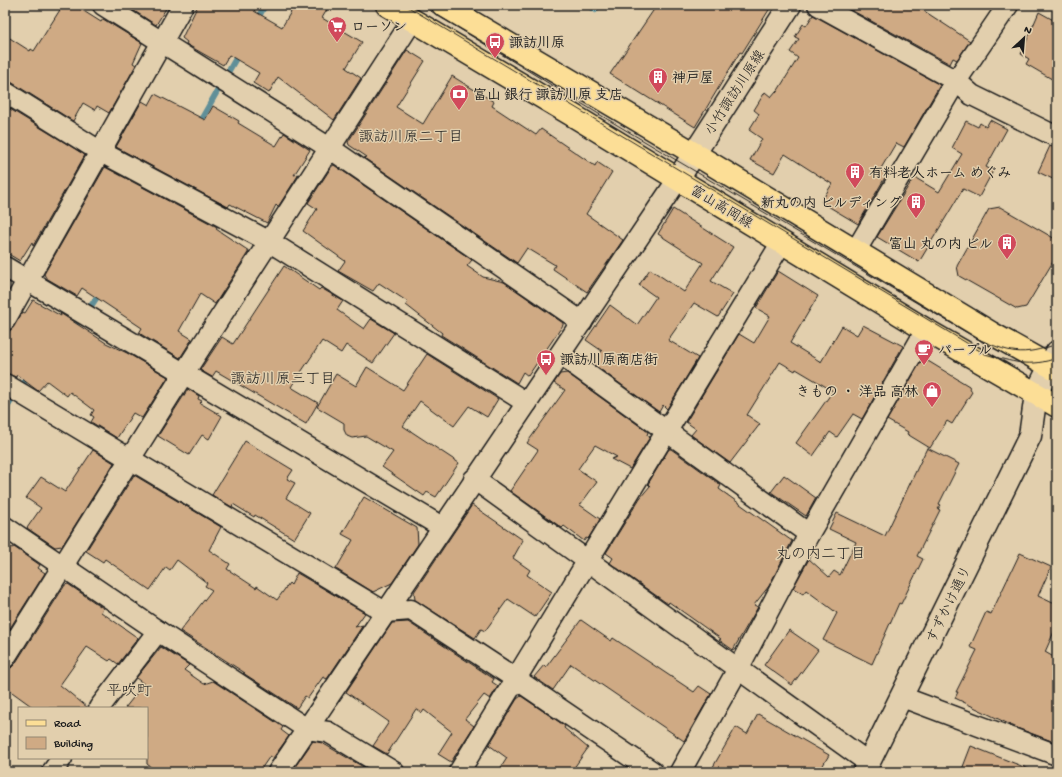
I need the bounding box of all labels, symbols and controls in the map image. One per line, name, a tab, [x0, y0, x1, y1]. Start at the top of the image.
supermarket icon: ローソン	[326, 15, 348, 43]
north arrow	[1004, 18, 1044, 58]
place label: ローソン	[351, 20, 407, 37]
text: N	[1022, 24, 1033, 38]
bus stop icon: 諏訪川原	[484, 31, 506, 59]
place label: 諏訪川原	[509, 35, 565, 53]
street label: 小竹諏訪川原線	[702, 48, 770, 139]
building icon: 神戸屋	[647, 66, 669, 94]
place label: 神戸屋	[672, 70, 714, 88]
bank icon: 富山 銀行 諏訪川原 支店	[448, 83, 470, 111]
place label: 富山 銀行 諏訪川原 支店	[473, 87, 623, 105]
district label: 諏訪川原二丁目	[358, 129, 464, 147]
building icon: 有料老人ホーム めぐみ	[844, 161, 866, 189]
place label: 有料老人ホーム めぐみ	[869, 166, 1011, 183]
street label: 富山高岡線	[686, 183, 755, 233]
building icon: 新丸の内 ビルディング	[905, 191, 927, 219]
place label: 新丸の内 ビルディング	[761, 196, 902, 213]
building icon: 富山 丸の内 ビル	[996, 232, 1018, 260]
place label: 富山 丸の内 ビル	[889, 237, 993, 254]
cafe icon: パープル	[913, 338, 935, 366]
place label: パープル	[938, 343, 993, 360]
bus stop icon: 諏訪川原商店街	[535, 348, 557, 376]
place label: 諏訪川原商店街	[560, 352, 658, 370]
district label: 諏訪川原三丁目	[230, 371, 336, 389]
shop icon: きもの ・ 洋品 高林	[921, 380, 943, 408]
place label: きもの ・ 洋品 高林	[796, 385, 919, 402]
district label: 丸の内二丁目	[776, 545, 866, 564]
street label: すずかけ通り	[924, 564, 976, 647]
district label: 平吹町	[106, 682, 152, 701]
legend	[18, 707, 148, 759]
text: Road	[54, 718, 81, 732]
text: Building	[53, 738, 93, 752]

